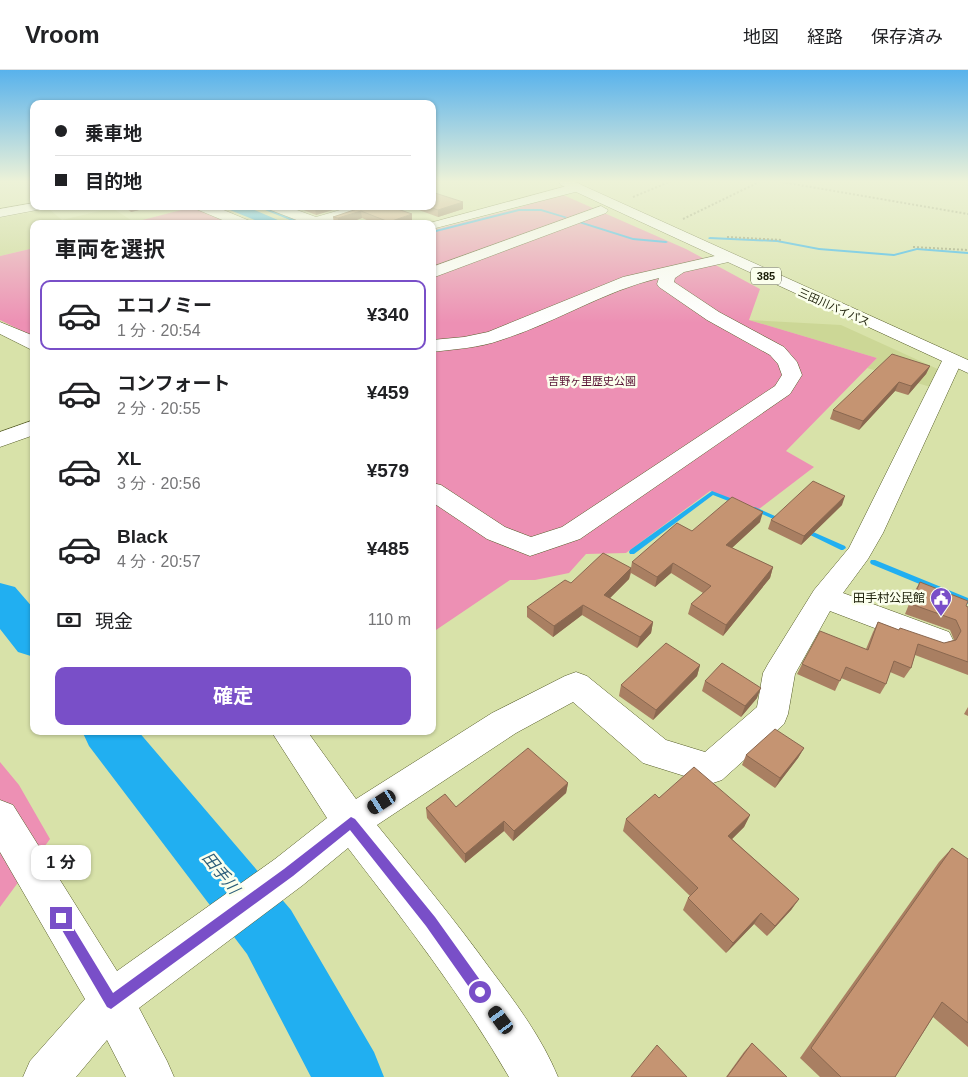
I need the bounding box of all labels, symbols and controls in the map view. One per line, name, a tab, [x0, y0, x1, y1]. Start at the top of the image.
text: Vroom	[25, 21, 100, 48]
text: 地図	[743, 27, 779, 47]
text: 経路	[807, 27, 843, 47]
text: 保存済み	[871, 27, 943, 47]
text: 乗車地	[85, 123, 142, 144]
text: 目的地	[85, 171, 142, 192]
text: 車両を選択	[55, 237, 165, 262]
road number: 385	[751, 268, 781, 285]
street label: 三田川バイパス	[796, 286, 872, 328]
icon: car	[57, 293, 102, 338]
text: エコノミー	[117, 295, 212, 316]
text: ¥340	[367, 304, 409, 325]
text: 1 分 · 20:54	[117, 322, 201, 339]
icon: car	[57, 371, 102, 416]
text: コンフォート	[117, 373, 230, 394]
park label: 吉野ヶ里歴史公園	[548, 375, 636, 387]
text: ¥459	[367, 382, 409, 403]
text: 2 分 · 20:55	[117, 400, 201, 417]
text: XL	[117, 448, 141, 469]
icon: car	[57, 449, 102, 494]
text: ¥579	[367, 460, 409, 481]
text: 3 分 · 20:56	[117, 475, 201, 492]
text: Black	[117, 526, 168, 547]
icon: car	[57, 527, 102, 572]
text: ¥485	[367, 538, 409, 559]
text: 4 分 · 20:57	[117, 553, 201, 570]
public building icon: 田手村公民館	[929, 586, 953, 617]
place label: 田手村公民館	[853, 591, 925, 605]
icon: cash	[55, 606, 83, 634]
text: 現金	[95, 611, 133, 632]
text: 110 m	[368, 611, 411, 628]
button: 確定	[55, 667, 411, 725]
car	[365, 788, 398, 816]
callout: 1 分	[31, 846, 91, 880]
water label: 田手川	[199, 849, 244, 899]
text: 1 分	[46, 854, 76, 871]
route end	[50, 907, 72, 929]
route start	[469, 981, 491, 1003]
car	[486, 1003, 515, 1037]

